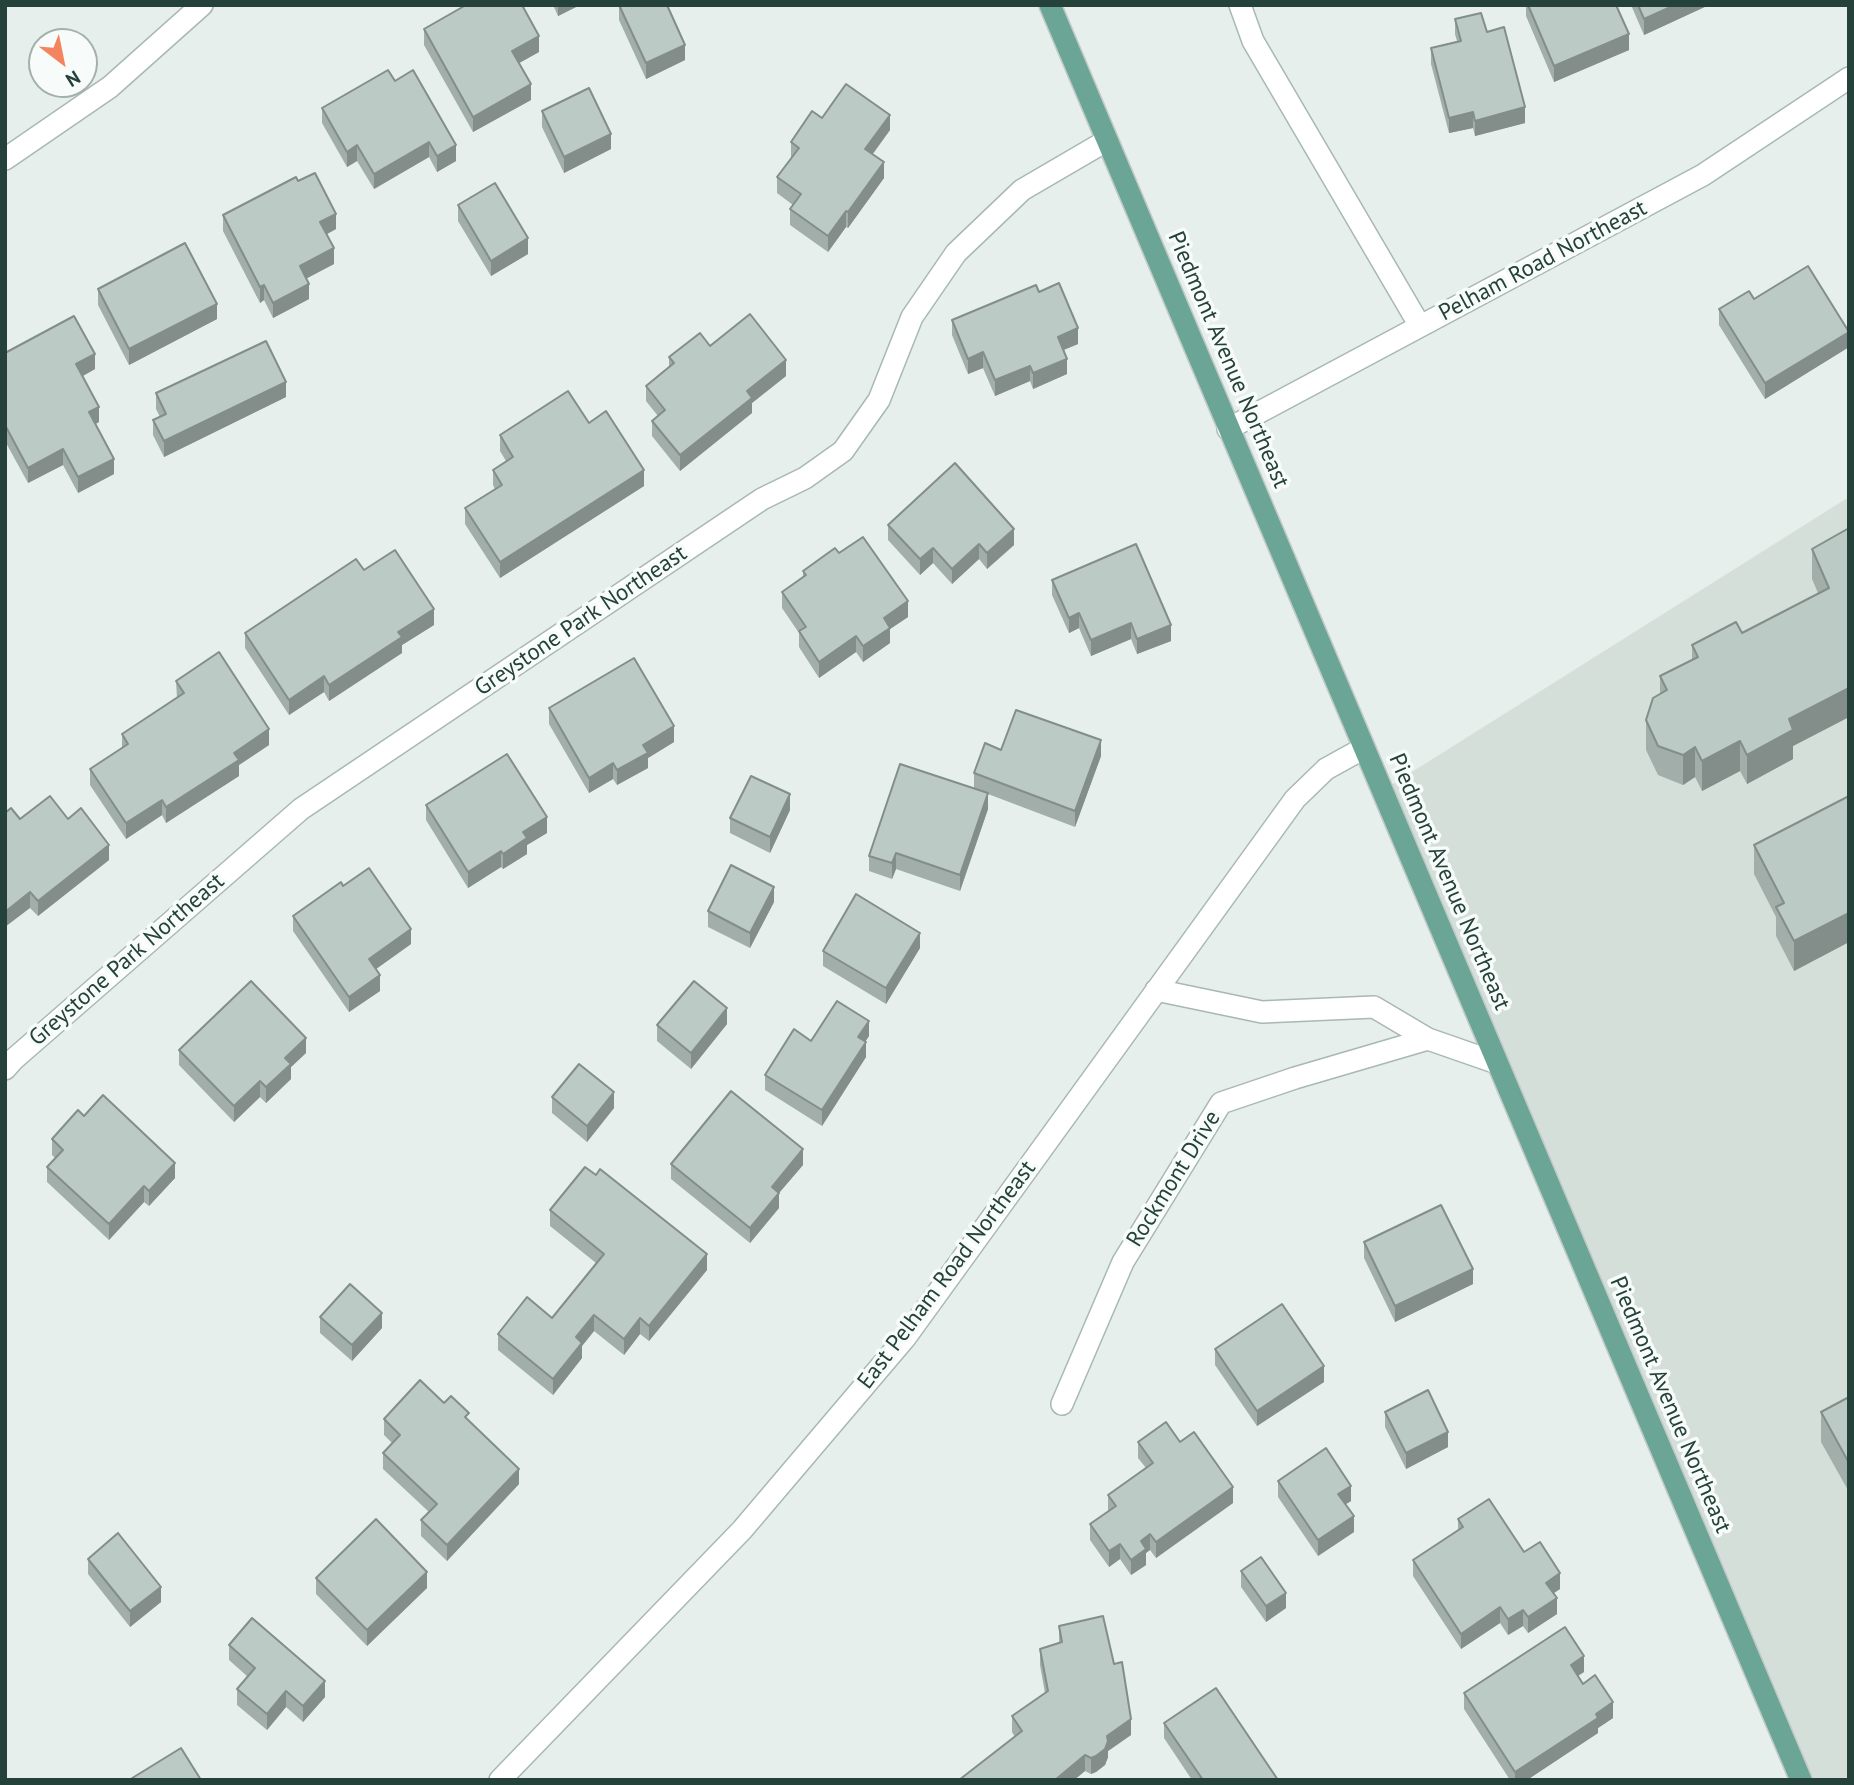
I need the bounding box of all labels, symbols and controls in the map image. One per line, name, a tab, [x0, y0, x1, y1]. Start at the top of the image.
north arrow	[28, 28, 98, 98]
text: N	[61, 66, 85, 93]
street label: Pelham Road Northeast	[1434, 195, 1652, 327]
street label: Piedmont Avenue Northeast	[1161, 228, 1295, 492]
street label: Greystone Park Northeast	[470, 540, 692, 702]
street label: Piedmont Avenue Northeast	[1382, 750, 1516, 1014]
street label: Greystone Park Northeast	[24, 868, 230, 1052]
street label: Rockmont Drive	[1121, 1106, 1227, 1252]
street label: East Pelham Road Northeast	[852, 1155, 1042, 1395]
street label: Piedmont Avenue Northeast	[1603, 1273, 1737, 1537]

